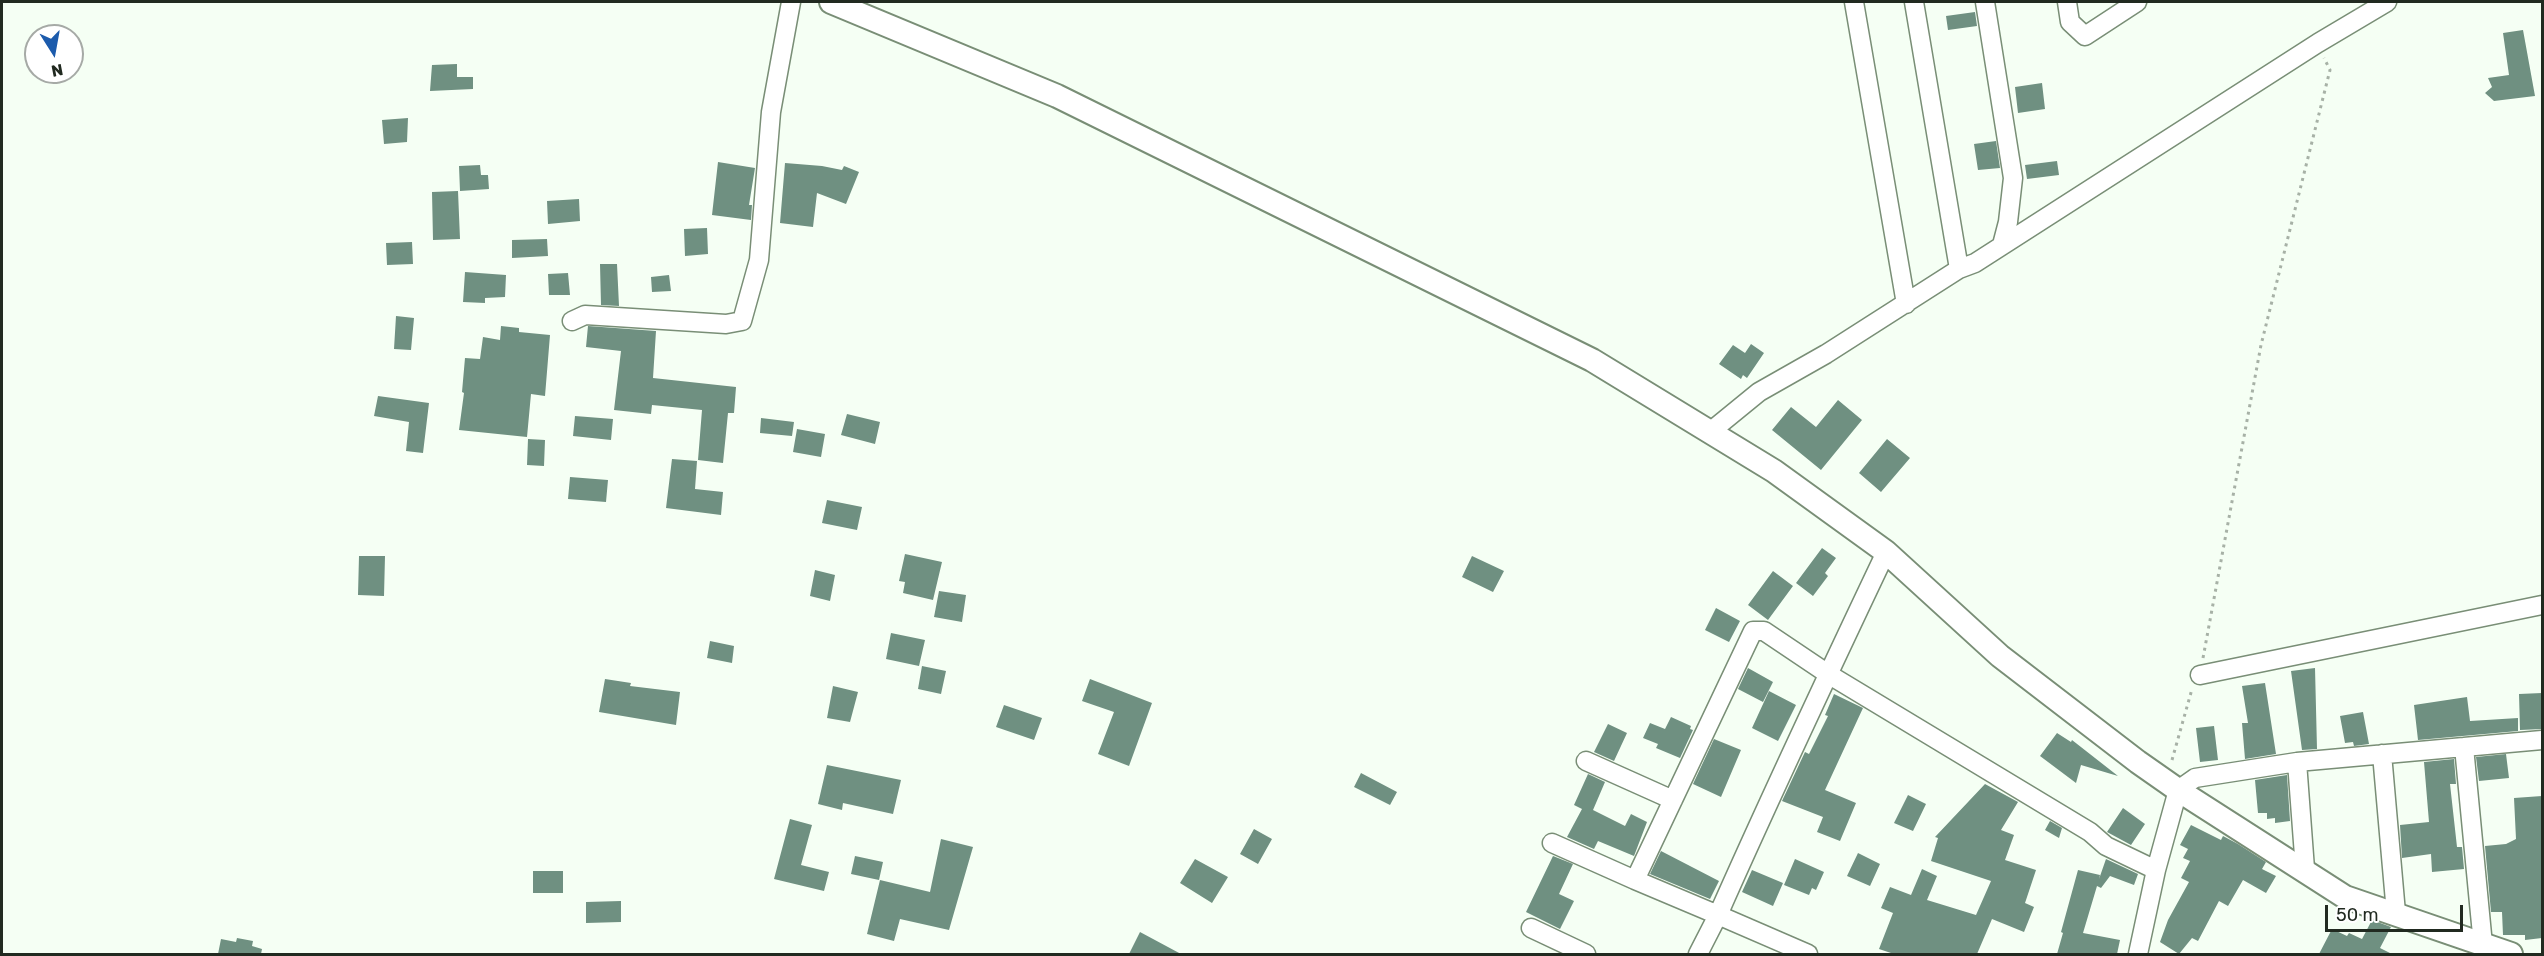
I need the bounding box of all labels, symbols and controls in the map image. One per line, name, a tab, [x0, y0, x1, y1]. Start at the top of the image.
north arrow	[24, 24, 84, 84]
text: N	[50, 60, 65, 81]
scale bar	[2328, 893, 2466, 931]
text: 50 m	[2336, 904, 2379, 926]

